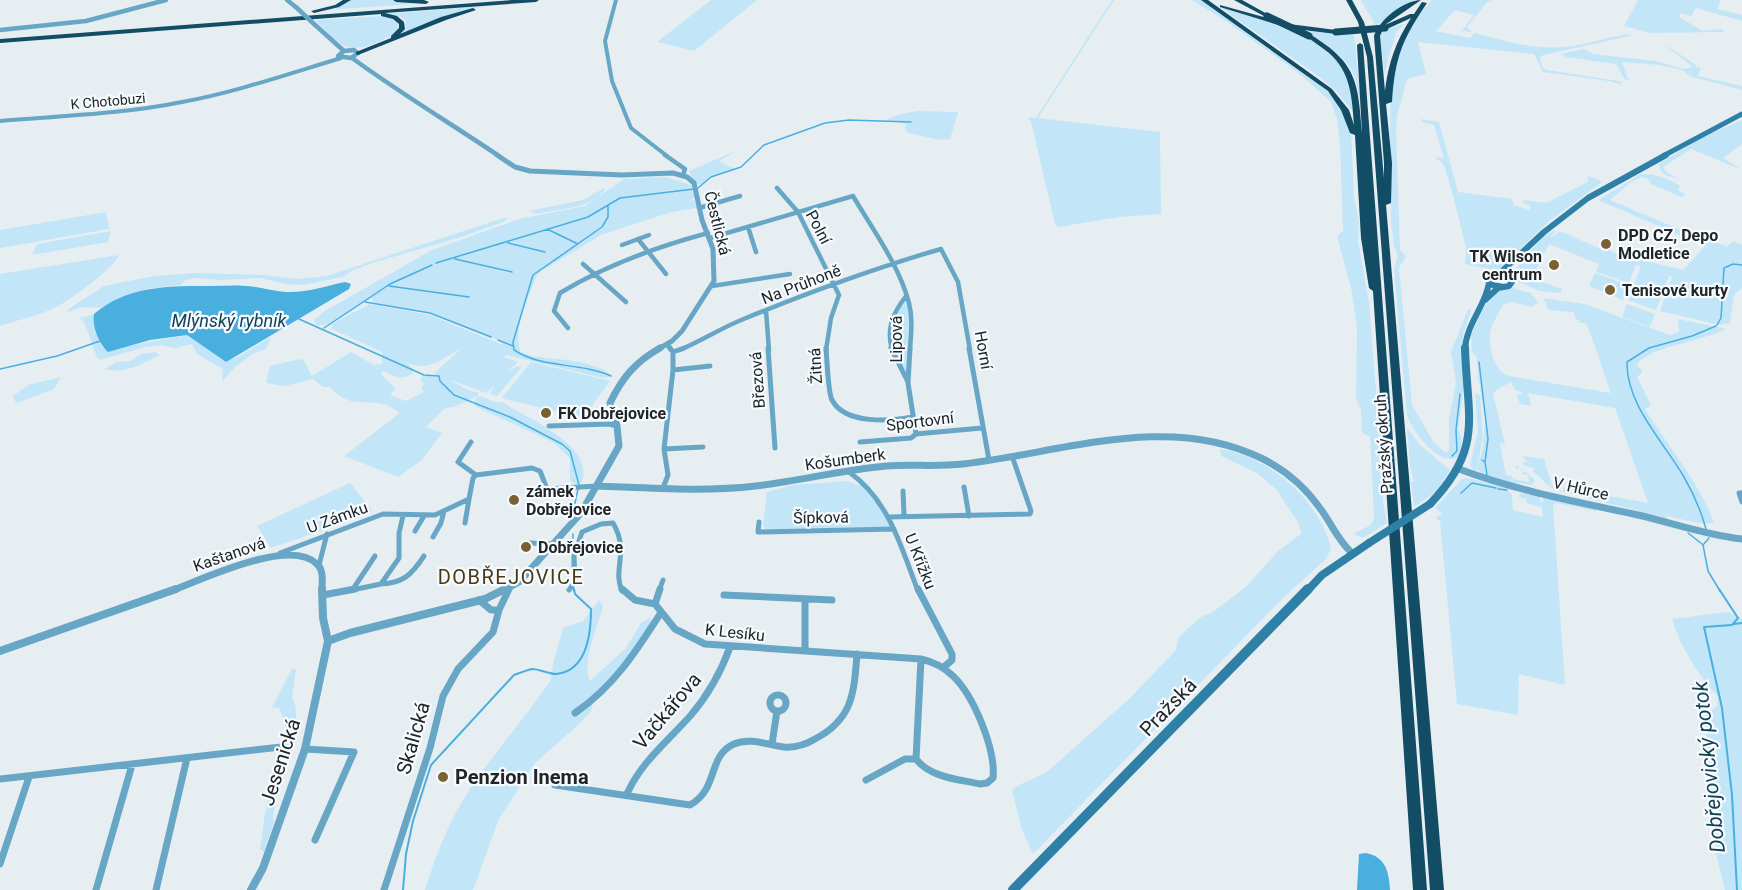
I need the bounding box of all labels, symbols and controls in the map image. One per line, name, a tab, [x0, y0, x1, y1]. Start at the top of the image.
street label: K Chotobuzi	[70, 90, 146, 112]
street label: Čestlická	[700, 189, 736, 257]
street label: Polní	[802, 207, 836, 248]
place label: DPD CZ, Depo Modletice	[1618, 226, 1718, 263]
marker: DPD CZ, Depo Modletice	[1599, 237, 1613, 251]
place label: TK Wilson centrum	[1469, 247, 1542, 284]
marker: TK Wilson centrum	[1547, 258, 1561, 272]
street label: Na Průhoně	[759, 261, 844, 308]
place label: Tenisové kurty	[1622, 281, 1729, 300]
marker: Tenisové kurty	[1603, 283, 1617, 297]
water label: Mlýnský rybník	[172, 310, 288, 331]
street label: Lipová	[887, 316, 906, 362]
street label: Horní	[971, 329, 996, 372]
street label: Žitná	[805, 347, 826, 385]
street label: Březová	[746, 351, 769, 409]
street label: Pražský okruh	[1371, 393, 1396, 495]
place label: FK Dobřejovice	[558, 404, 666, 423]
marker: FK Dobřejovice	[539, 406, 553, 420]
street label: Sportovní	[885, 408, 956, 435]
street label: Košumberk	[804, 444, 887, 475]
street label: V Hůrce	[1551, 473, 1611, 504]
place label: zámek Dobřejovice	[526, 482, 612, 519]
marker: zámek Dobřejovice	[507, 493, 521, 507]
street label: U Zámku	[304, 498, 370, 537]
street label: Šípková	[793, 507, 849, 527]
street label: U Křížku	[901, 530, 940, 592]
street label: Kaštanová	[191, 533, 268, 576]
place label: Dobřejovice	[538, 538, 624, 557]
marker: Dobřejovice	[519, 540, 533, 554]
district label: DOBŘEJOVICE	[438, 565, 584, 589]
street label: K Lesíku	[704, 620, 766, 645]
street label: Vačkářova	[628, 668, 706, 754]
street label: Pražská	[1135, 673, 1201, 741]
water label: Dobřejovický potok	[1688, 679, 1730, 854]
street label: Skalická	[391, 699, 435, 777]
street label: Jesenická	[255, 716, 305, 808]
place label: Penzion Inema	[455, 765, 589, 789]
marker: Penzion Inema	[436, 770, 450, 784]

